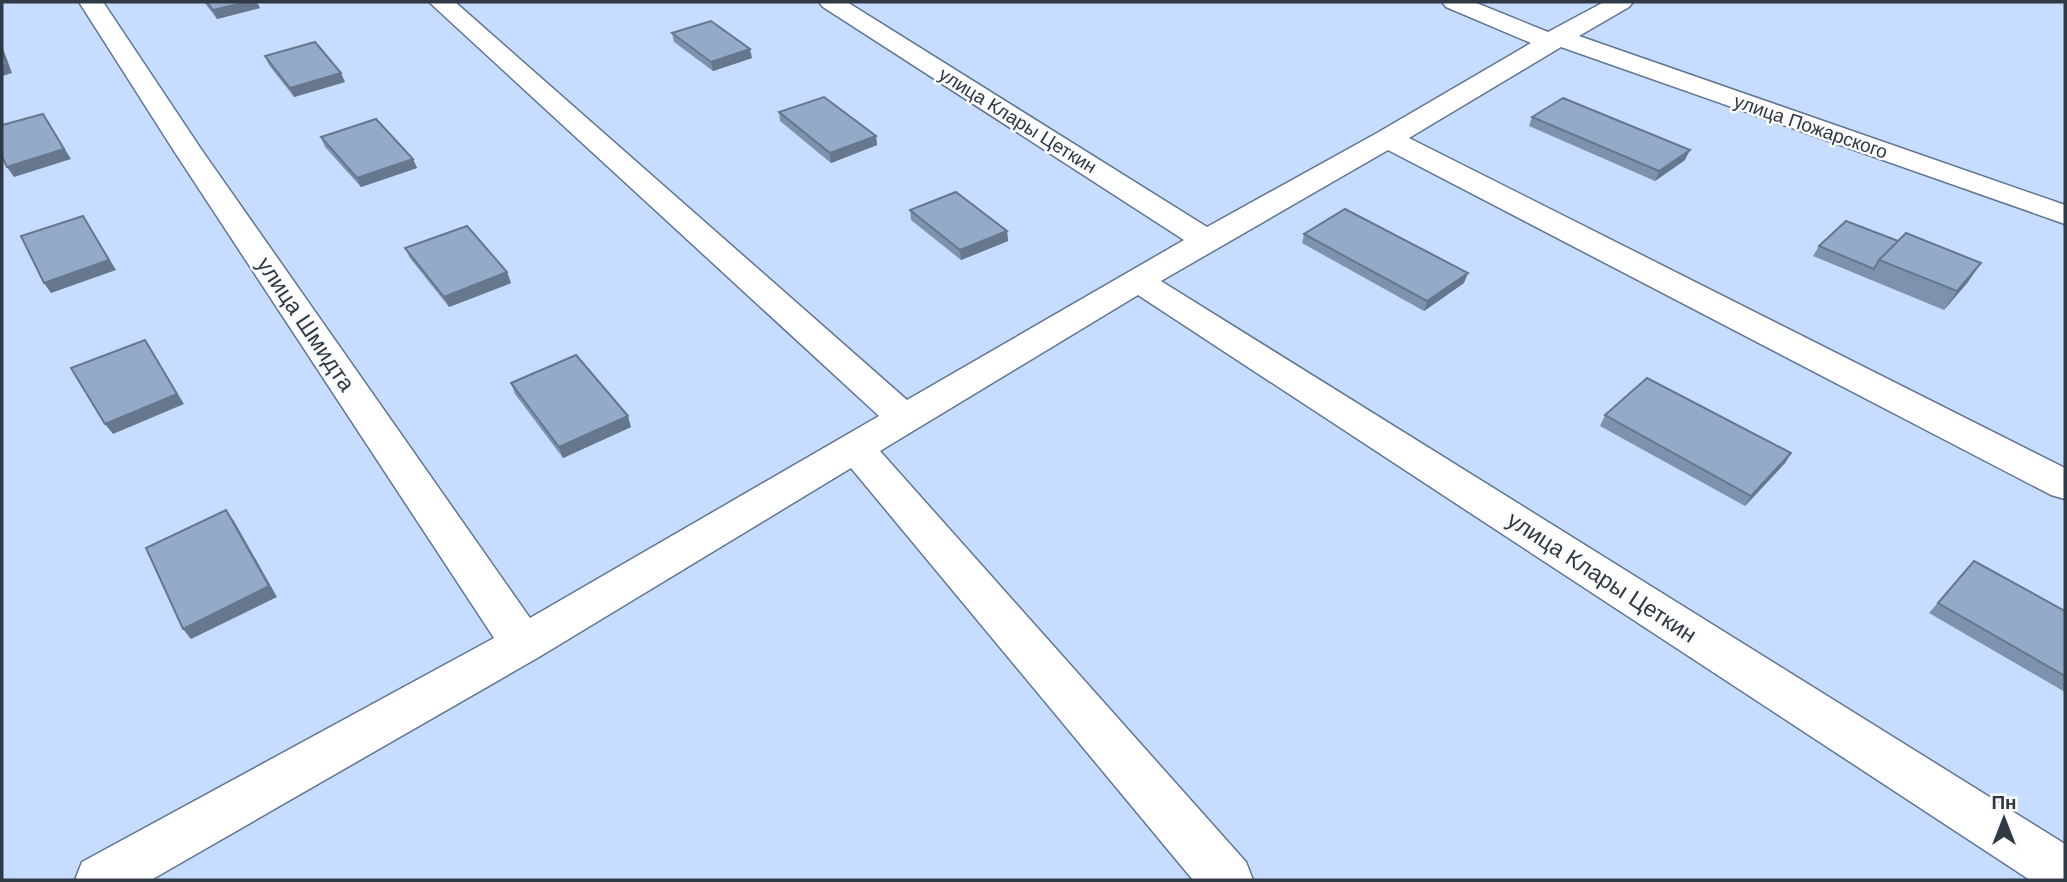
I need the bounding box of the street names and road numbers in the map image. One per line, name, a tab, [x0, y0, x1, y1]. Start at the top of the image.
street label: улица Клары Цеткин	[935, 63, 1100, 178]
street label: улица Пожарского	[1731, 90, 1890, 163]
street label: улица Шмидта	[252, 252, 360, 396]
street label: улица Клары Цеткин	[1503, 506, 1701, 648]

